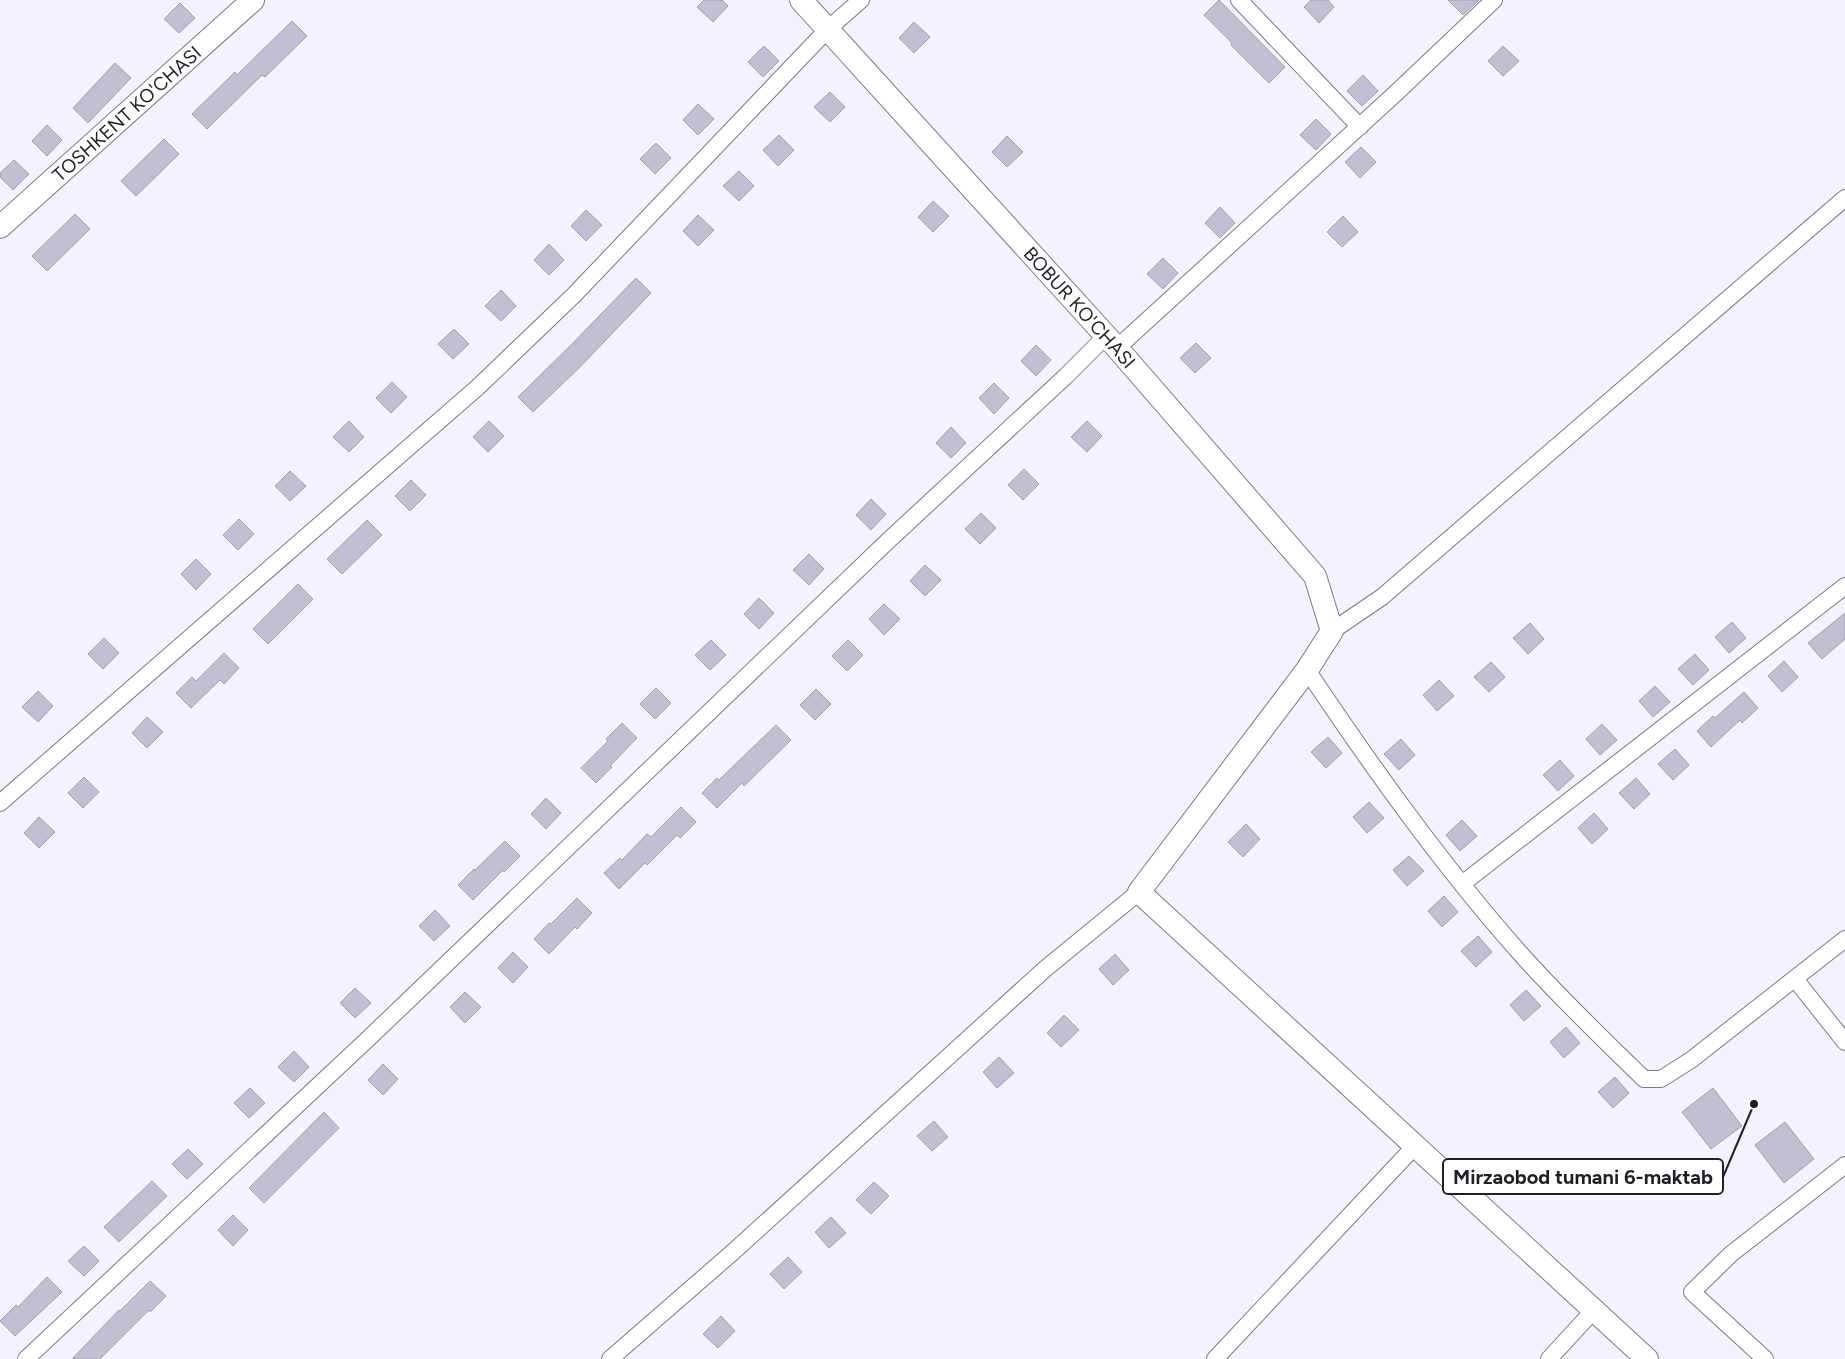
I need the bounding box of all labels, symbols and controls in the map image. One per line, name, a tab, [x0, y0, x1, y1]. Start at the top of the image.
street label: TOSHKENT KO'CHASI	[48, 41, 206, 186]
street label: BOBUR KO'CHASI	[1019, 242, 1140, 373]
callout: Mirzaobod tumani 6-maktab	[1443, 1159, 1723, 1194]
text: Mirzaobod tumani 6-maktab	[1453, 1165, 1713, 1189]

